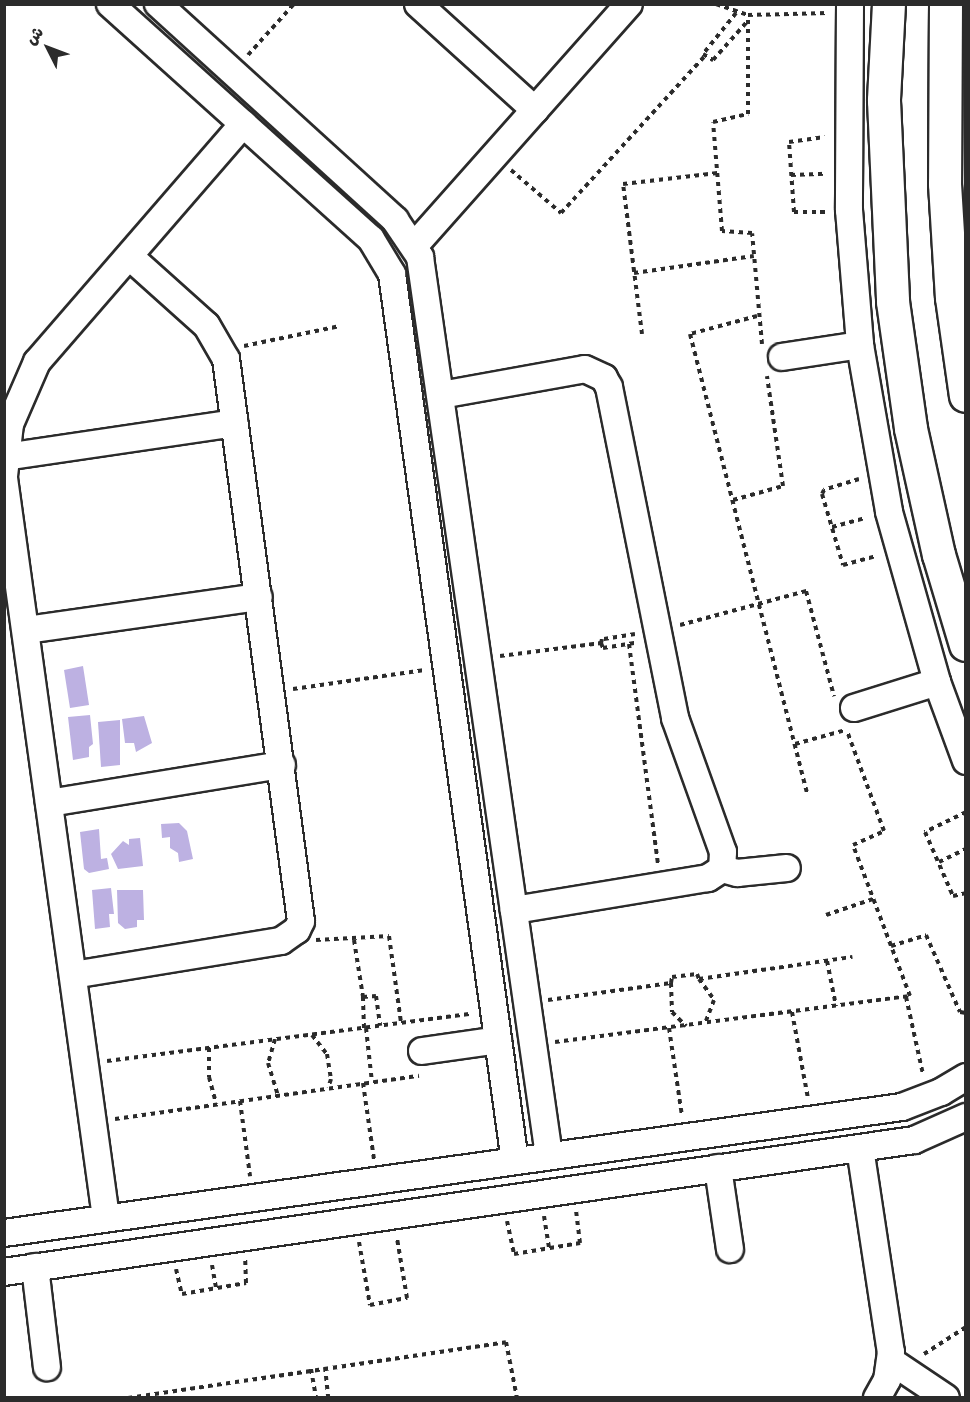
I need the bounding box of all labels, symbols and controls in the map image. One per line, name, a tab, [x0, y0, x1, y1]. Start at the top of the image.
north arrow	[18, 18, 78, 78]
text: ش	[21, 22, 49, 50]

